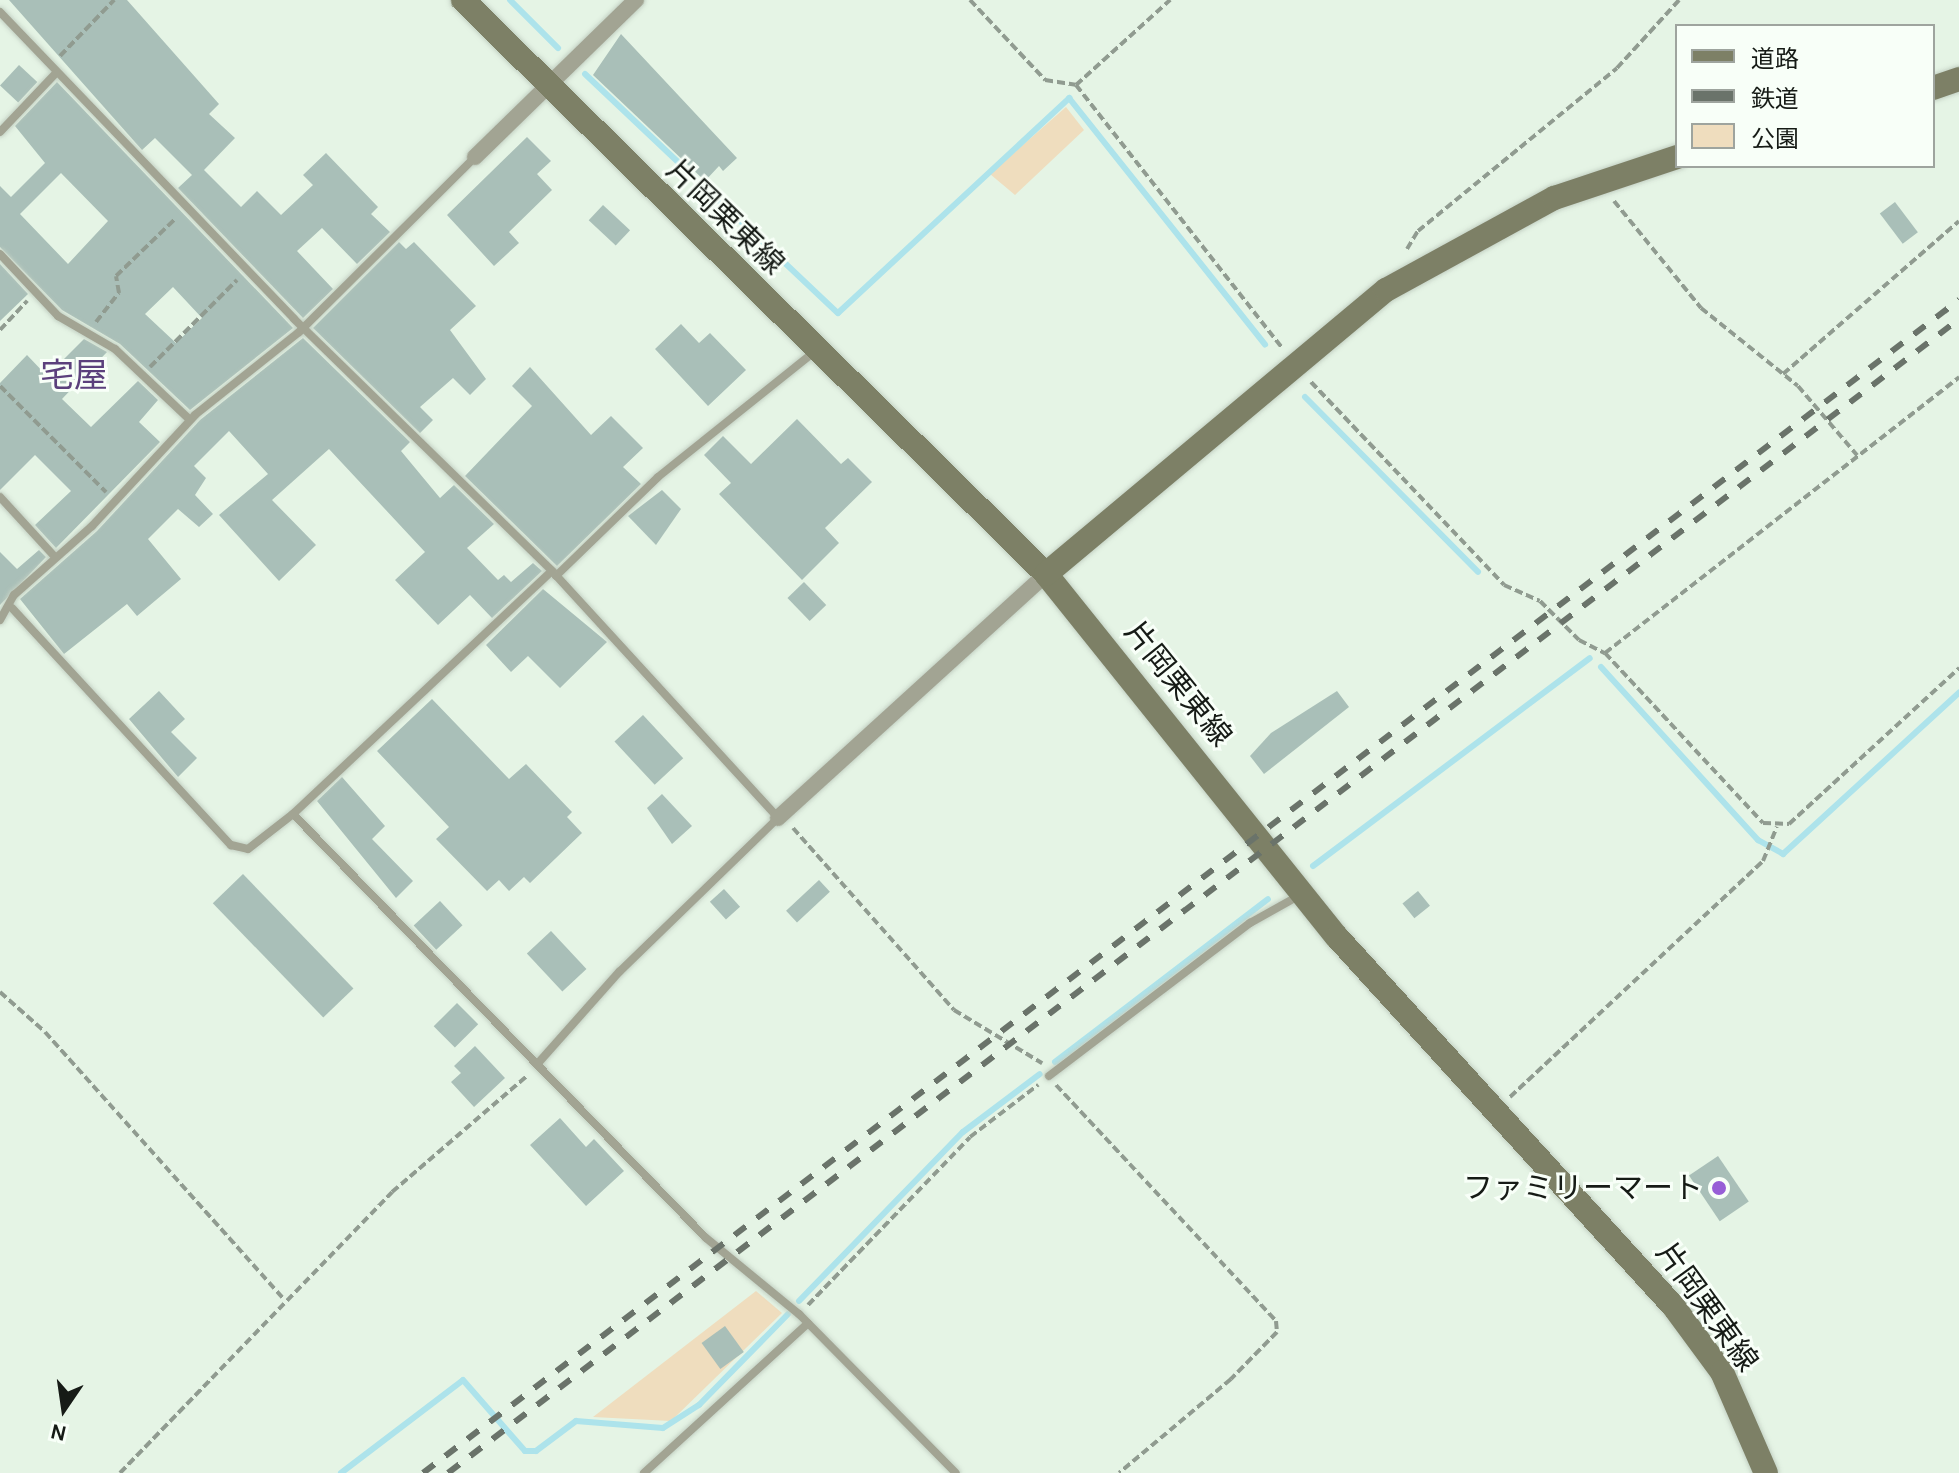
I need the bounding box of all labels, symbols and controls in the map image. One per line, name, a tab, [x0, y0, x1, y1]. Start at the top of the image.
legend	[1675, 24, 1935, 168]
text: 道路	[1751, 45, 1799, 73]
text: 鉄道	[1751, 85, 1799, 113]
text: 公園	[1751, 125, 1799, 153]
street label: 片岡栗東線	[659, 152, 791, 282]
district label: 宅屋	[40, 357, 108, 397]
street label: 片岡栗東線	[1117, 614, 1239, 754]
place label: ファミリーマート	[1463, 1170, 1703, 1206]
marker: ファミリーマート	[1710, 1179, 1728, 1197]
street label: 片岡栗東線	[1648, 1236, 1766, 1378]
north arrow	[24, 1369, 104, 1449]
text: N	[48, 1418, 69, 1447]

